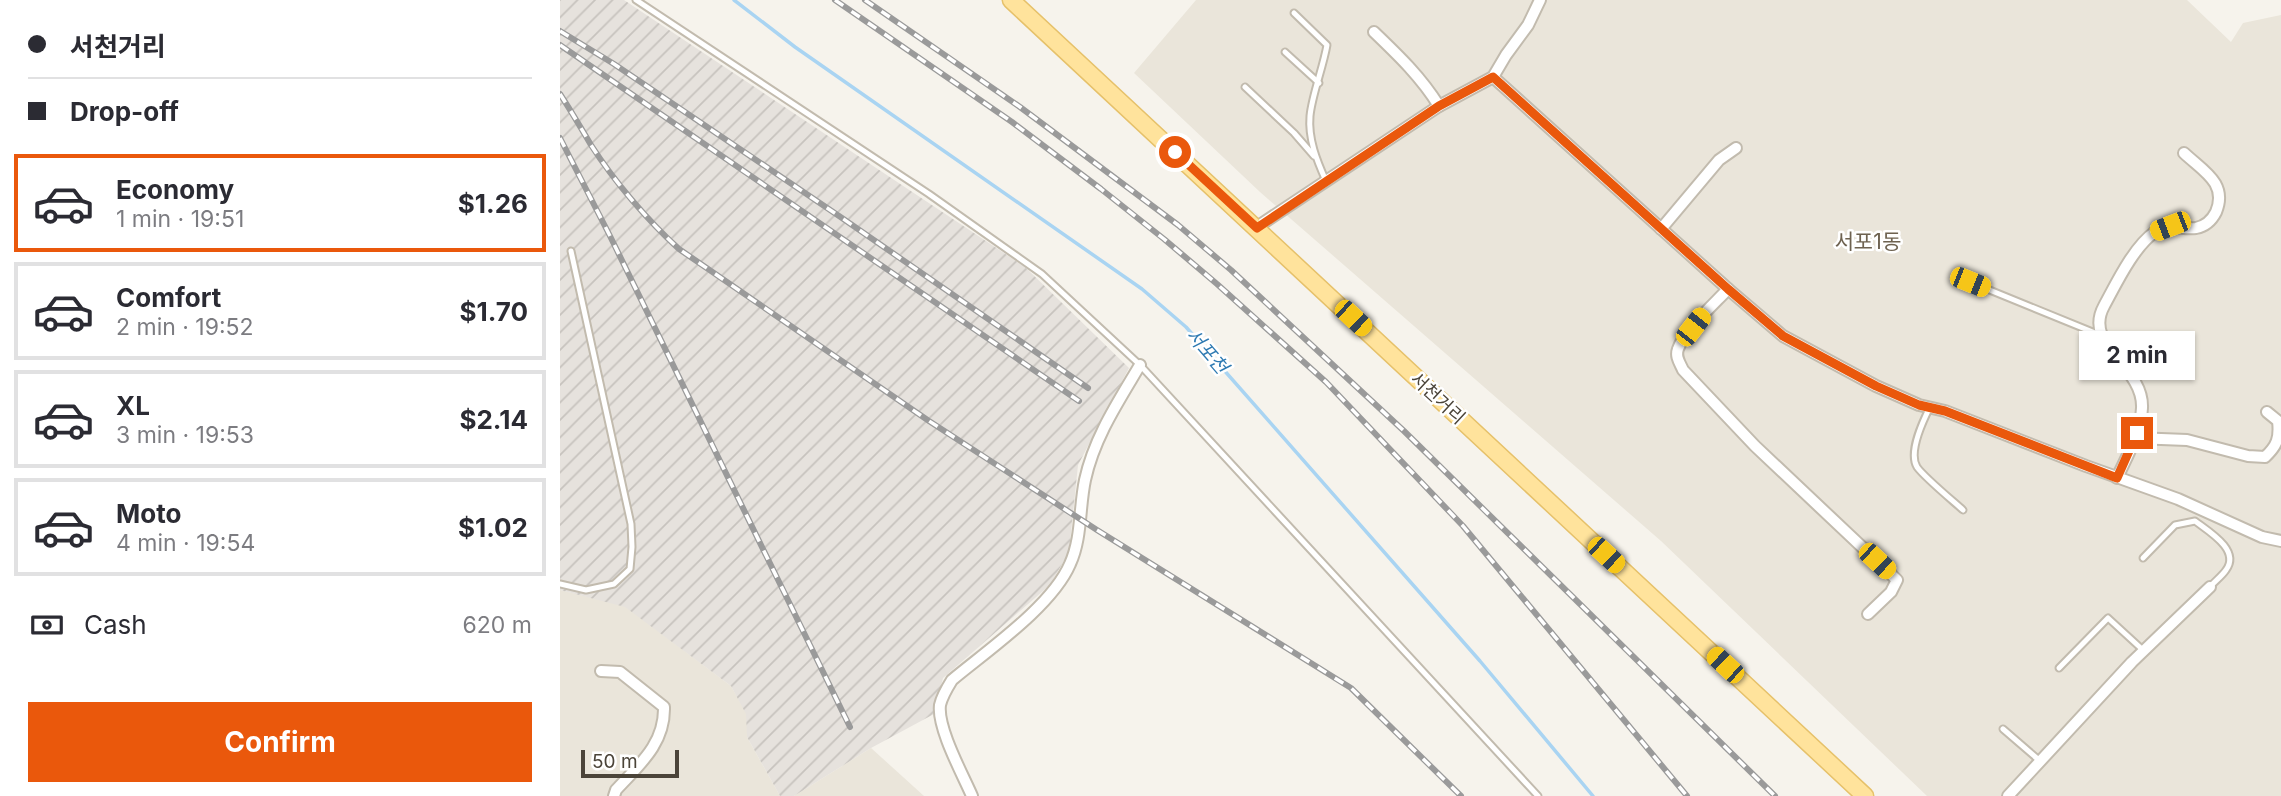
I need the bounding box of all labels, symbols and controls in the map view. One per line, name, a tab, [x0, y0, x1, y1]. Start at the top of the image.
text: 서천거리	[70, 31, 166, 62]
text: Drop-off	[70, 96, 179, 127]
route start	[1159, 136, 1191, 168]
icon: car	[32, 172, 95, 235]
text: Economy	[116, 174, 234, 205]
text: $1.26	[458, 188, 528, 219]
text: 1 min · 19:51	[116, 205, 244, 233]
car	[2147, 209, 2194, 243]
district label: 서포1동	[1835, 229, 1901, 254]
car	[1947, 264, 1994, 300]
icon: car	[32, 280, 95, 343]
text: Comfort	[116, 282, 221, 313]
text: $1.70	[459, 296, 528, 327]
car	[1331, 296, 1376, 340]
car	[1672, 304, 1715, 350]
text: 2 min · 19:52	[116, 313, 254, 341]
water label: 서포천	[1181, 324, 1234, 379]
callout: 2 min	[2079, 332, 2195, 380]
text: 2 min	[2106, 341, 2168, 369]
street label: 서천거리	[1407, 368, 1469, 428]
icon: car	[32, 388, 95, 451]
text: XL	[116, 390, 150, 421]
text: $2.14	[459, 404, 528, 435]
route end	[2121, 417, 2153, 449]
text: 3 min · 19:53	[116, 421, 254, 449]
icon: car	[32, 496, 95, 559]
text: Moto	[116, 498, 181, 529]
text: $1.02	[458, 512, 528, 543]
text: 4 min · 19:54	[116, 529, 255, 557]
car	[1584, 533, 1629, 577]
car	[1855, 539, 1900, 583]
icon: cash	[28, 606, 66, 644]
text: Cash	[84, 609, 147, 640]
text: 620 m	[463, 611, 532, 639]
car	[1703, 643, 1748, 687]
button: Confirm	[28, 702, 532, 782]
scale bar	[581, 747, 679, 779]
text: 50 m	[592, 750, 638, 773]

